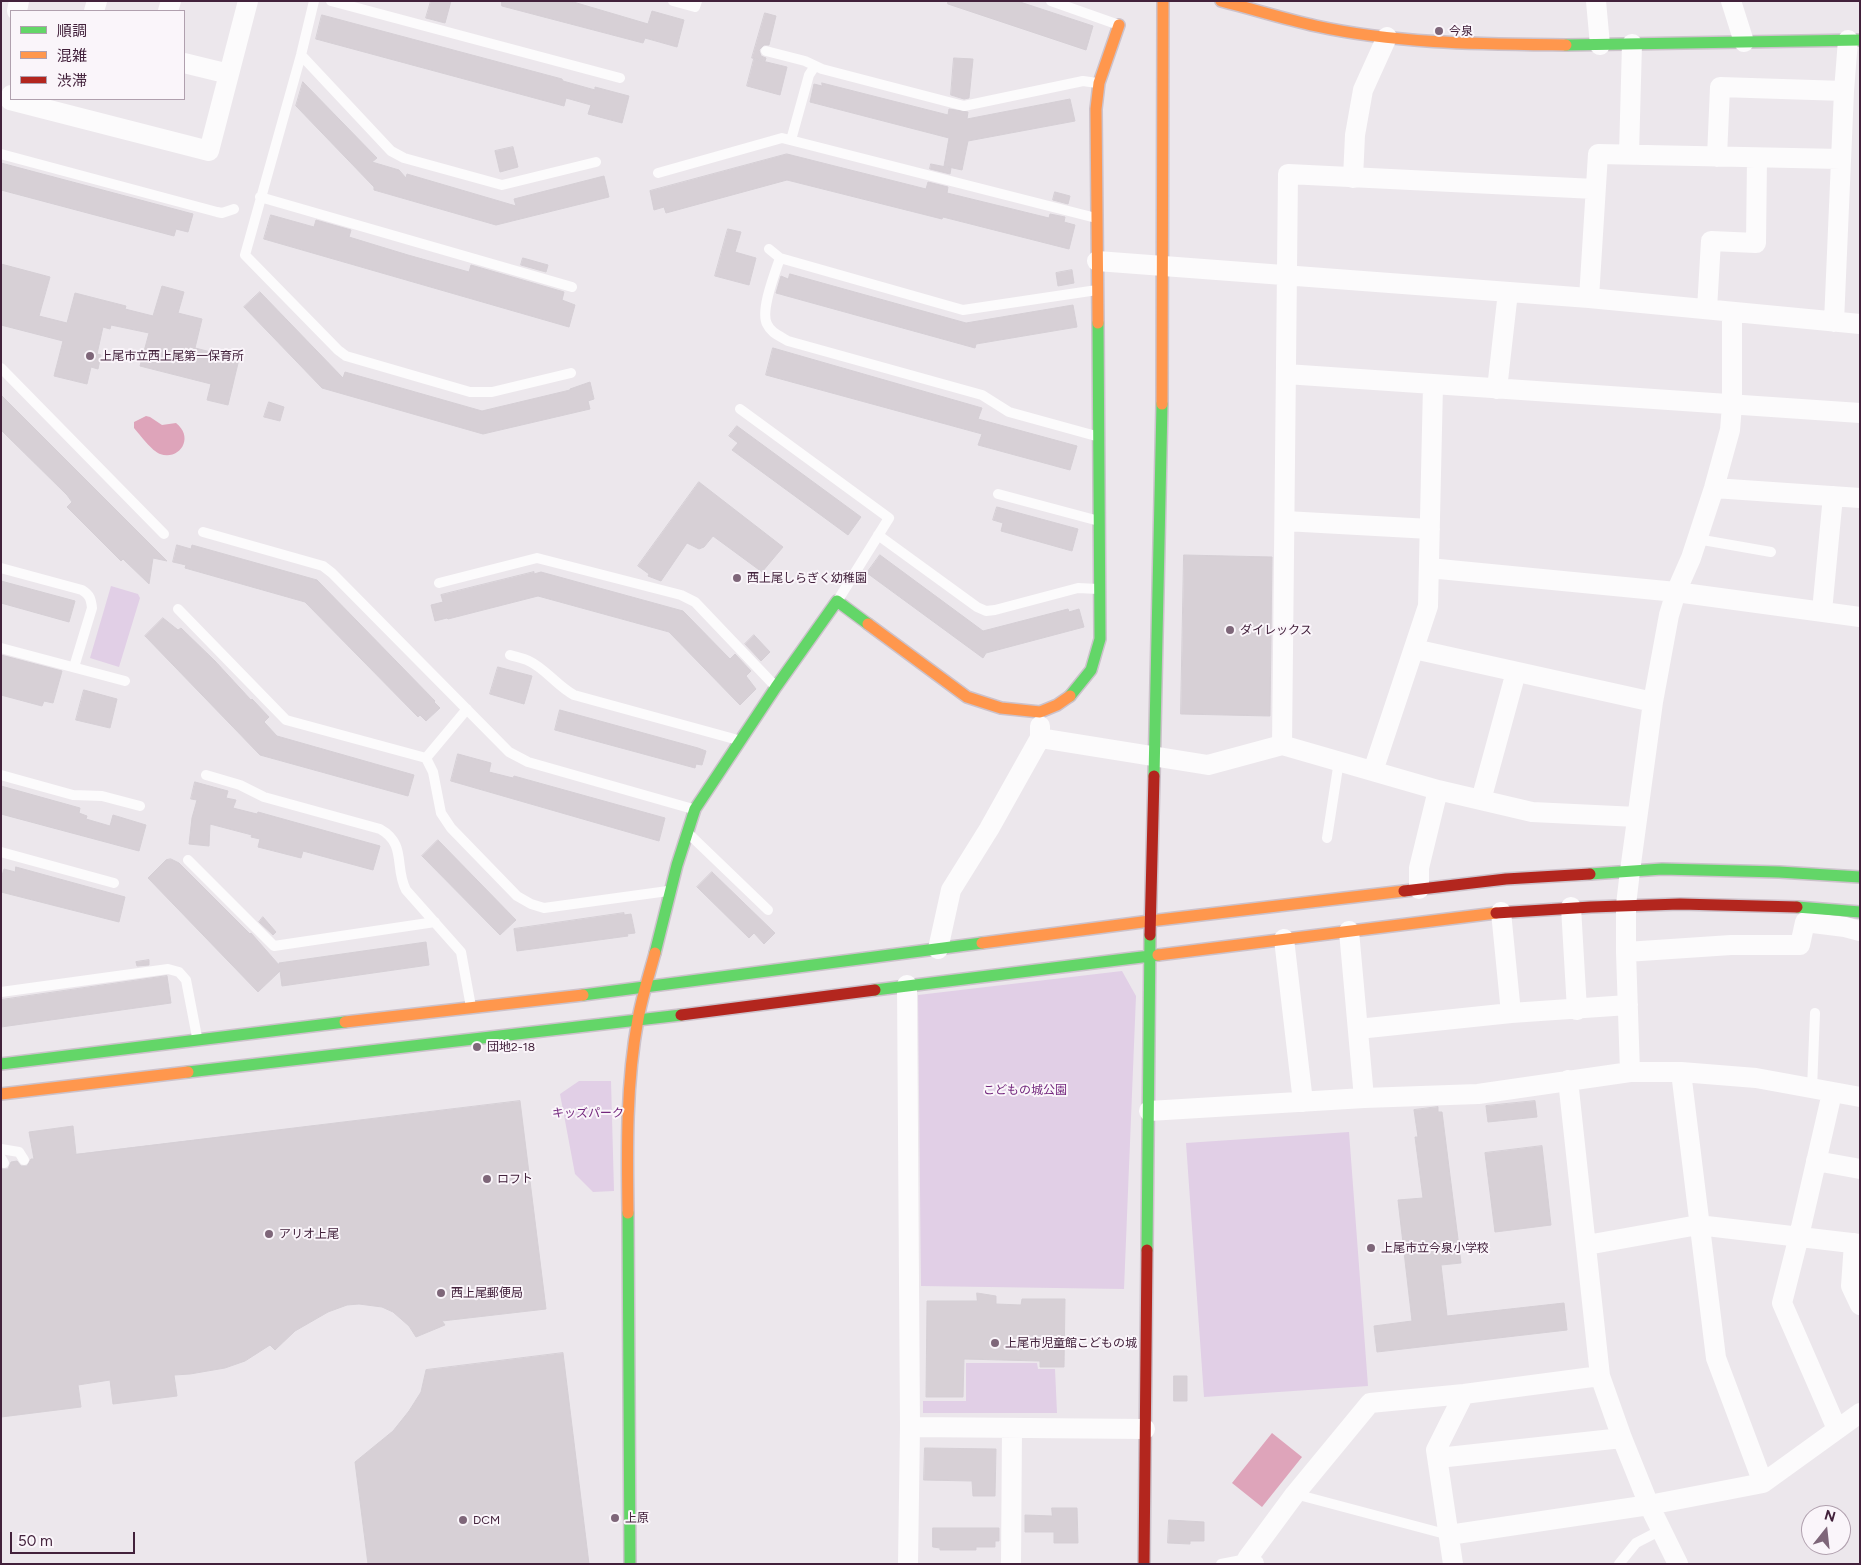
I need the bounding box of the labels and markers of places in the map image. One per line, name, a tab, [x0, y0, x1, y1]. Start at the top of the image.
place label: 今泉	[1449, 24, 1473, 38]
marker: 今泉	[1433, 25, 1445, 37]
place label: 上尾市立西上尾第一保育所	[100, 349, 244, 363]
marker: 上尾市立西上尾第一保育所	[84, 350, 96, 362]
place label: 西上尾しらぎく幼稚園	[747, 571, 867, 585]
marker: 西上尾しらぎく幼稚園	[731, 572, 743, 584]
place label: ダイレックス	[1240, 623, 1312, 637]
marker: ダイレックス	[1224, 624, 1236, 636]
place label: 団地2-18	[487, 1040, 535, 1054]
marker: 団地2-18	[471, 1041, 483, 1053]
place label: ロフト	[497, 1172, 533, 1186]
marker: ロフト	[481, 1173, 493, 1185]
place label: アリオ上尾	[279, 1227, 339, 1241]
marker: アリオ上尾	[263, 1228, 275, 1240]
place label: 上尾市立今泉小学校	[1381, 1241, 1489, 1255]
marker: 上尾市立今泉小学校	[1365, 1242, 1377, 1254]
place label: 西上尾郵便局	[451, 1286, 523, 1300]
marker: 西上尾郵便局	[435, 1287, 447, 1299]
place label: 上尾市児童館こどもの城	[1005, 1336, 1137, 1350]
marker: 上尾市児童館こどもの城	[989, 1337, 1001, 1349]
place label: 上原	[625, 1511, 649, 1525]
marker: 上原	[609, 1512, 621, 1524]
place label: DCM	[473, 1513, 500, 1527]
marker: DCM	[457, 1514, 469, 1526]

